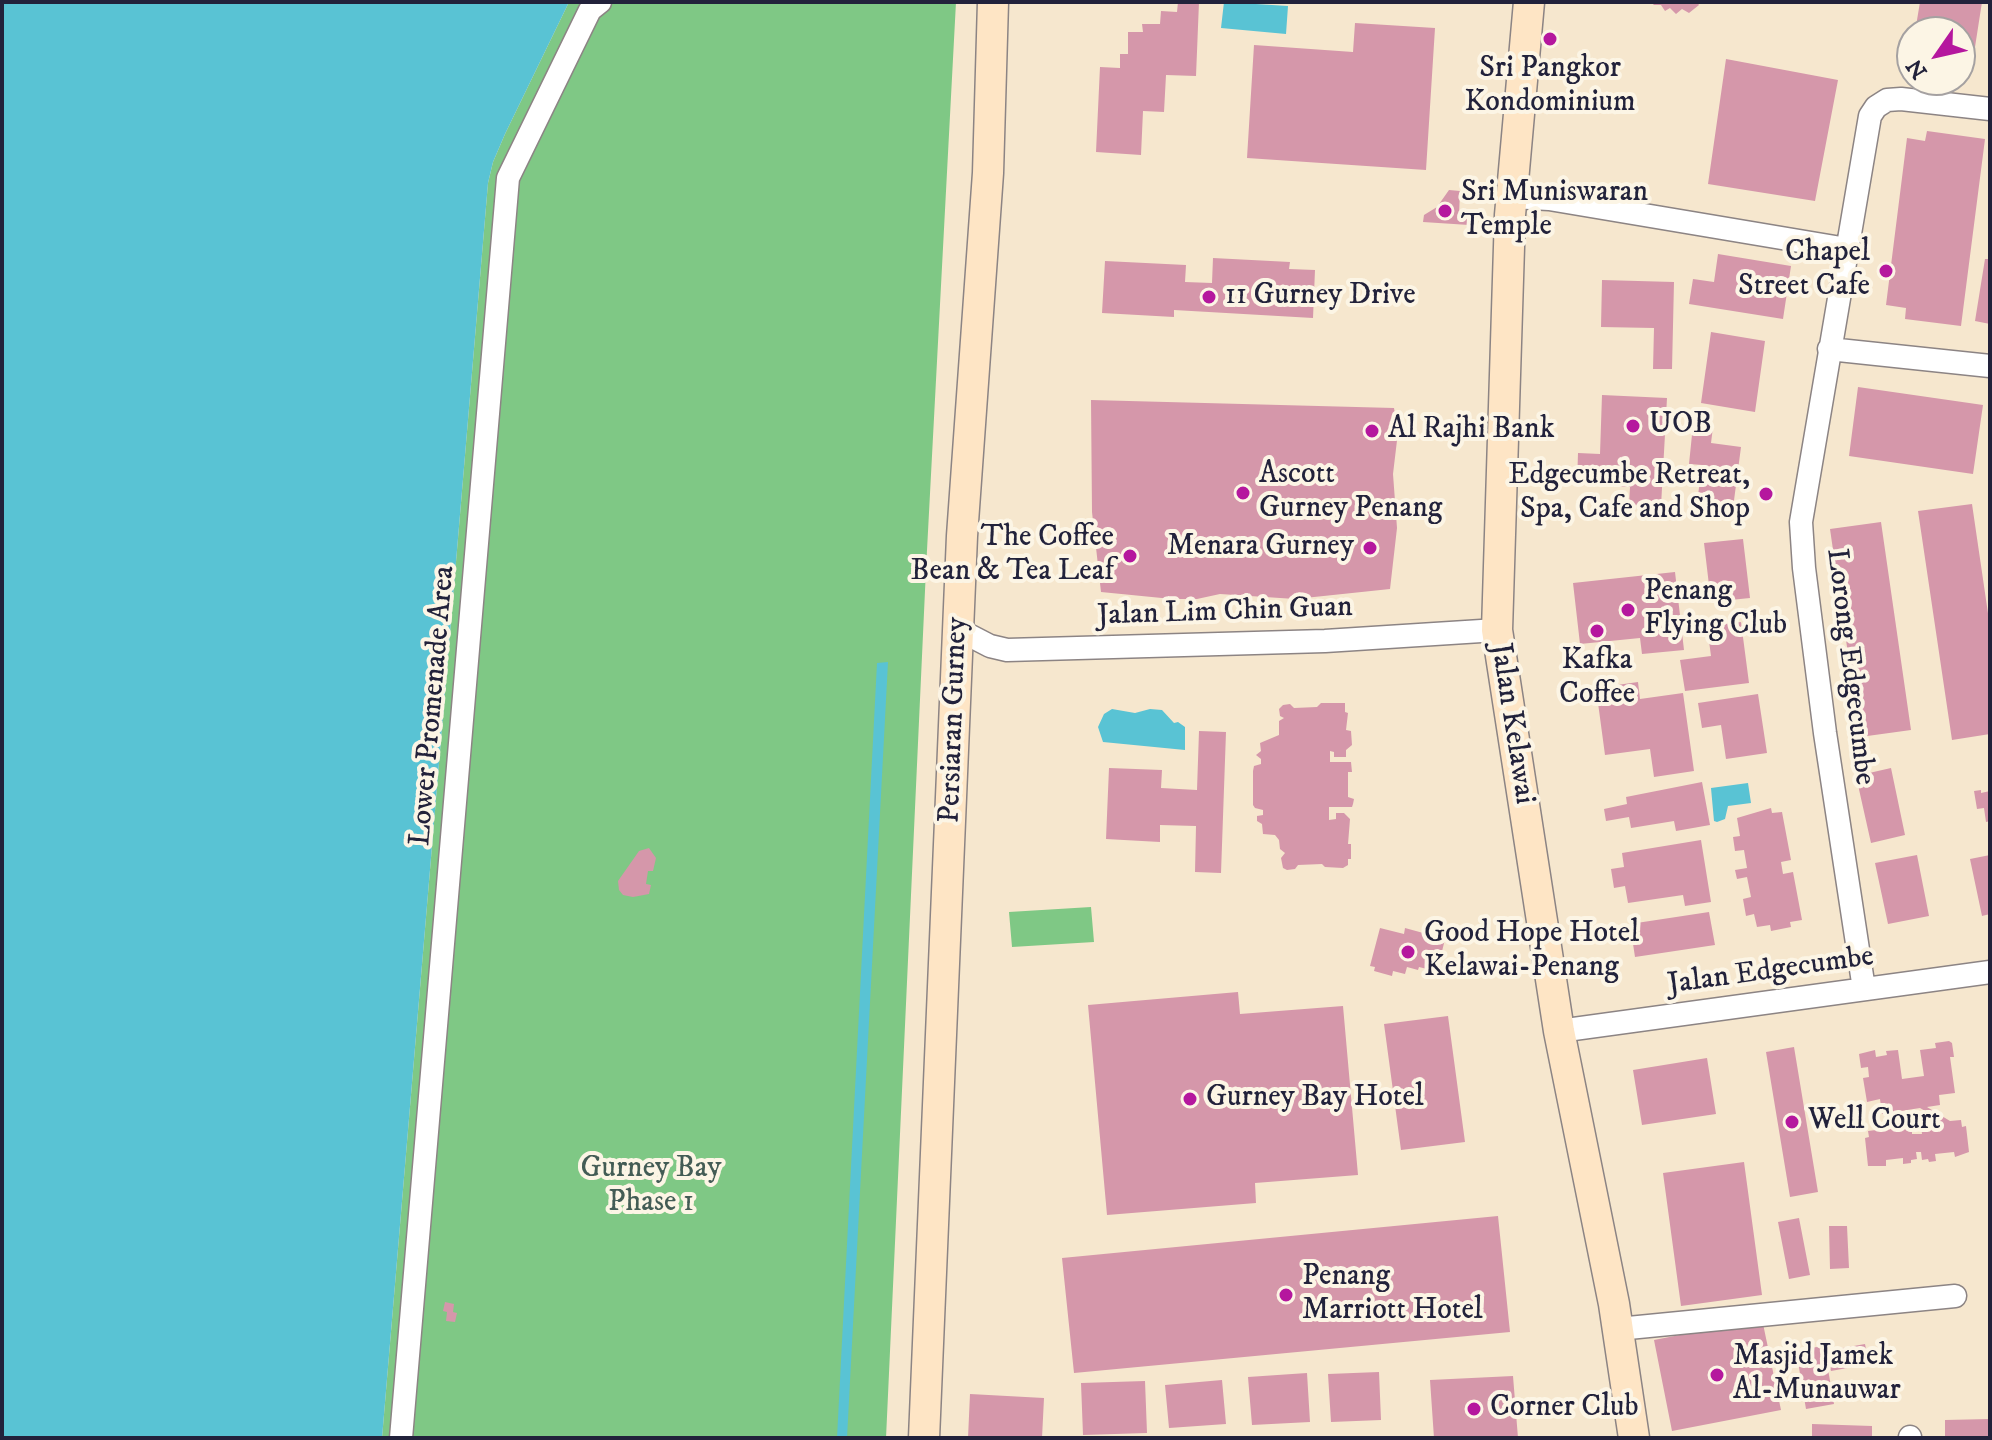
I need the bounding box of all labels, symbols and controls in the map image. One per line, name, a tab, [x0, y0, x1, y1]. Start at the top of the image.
north arrow	[1896, 16, 1976, 96]
marker: Sri Pangkor Kondominium	[1541, 30, 1559, 48]
place label: Sri Pangkor Kondominium	[1464, 52, 1636, 122]
text: N	[1901, 54, 1934, 84]
place label: Sri Muniswaran Temple	[1461, 176, 1648, 246]
marker: Sri Muniswaran Temple	[1436, 202, 1454, 220]
place label: Chapel Street Cafe	[1738, 236, 1870, 306]
marker: Chapel Street Cafe	[1877, 262, 1895, 280]
place label: 11 Gurney Drive	[1225, 279, 1416, 315]
marker: 11 Gurney Drive	[1200, 288, 1218, 306]
place label: UOB	[1649, 408, 1712, 444]
place label: Al Rajhi Bank	[1388, 413, 1554, 449]
marker: UOB	[1624, 417, 1642, 435]
marker: Al Rajhi Bank	[1363, 422, 1381, 440]
place label: Ascott Gurney Penang	[1259, 458, 1442, 528]
place label: Edgecumbe Retreat, Spa, Cafe and Shop	[1508, 459, 1750, 530]
marker: Ascott Gurney Penang	[1234, 484, 1252, 502]
marker: Edgecumbe Retreat, Spa, Cafe and Shop	[1757, 485, 1775, 503]
place label: The Coffee Bean & Tea Leaf	[911, 521, 1114, 592]
place label: Menara Gurney	[1167, 530, 1354, 566]
marker: Menara Gurney	[1361, 539, 1379, 557]
marker: The Coffee Bean & Tea Leaf	[1121, 547, 1139, 565]
street label: Lorong Edgecumbe	[1817, 547, 1881, 787]
street label: Lower Promenade Area	[404, 564, 464, 848]
place label: Penang Flying Club	[1644, 575, 1787, 646]
street label: Jalan Lim Chin Guan	[1097, 591, 1353, 635]
marker: Penang Flying Club	[1619, 601, 1637, 619]
street label: Persiaran Gurney	[933, 616, 977, 824]
marker: Kafka Coffee	[1588, 622, 1606, 640]
street label: Jalan Kelawai	[1481, 641, 1541, 807]
place label: Kafka Coffee	[1559, 644, 1635, 714]
place label: Good Hope Hotel Kelawai-Penang	[1424, 917, 1639, 988]
street label: Jalan Edgecumbe	[1666, 940, 1876, 1004]
marker: Good Hope Hotel Kelawai-Penang	[1399, 943, 1417, 961]
place label: Gurney Bay Hotel	[1206, 1081, 1424, 1117]
marker: Gurney Bay Hotel	[1181, 1090, 1199, 1108]
place label: Well Court	[1808, 1104, 1941, 1140]
marker: Well Court	[1783, 1113, 1801, 1131]
park label: Gurney Bay Phase 1	[580, 1152, 722, 1222]
place label: Penang Marriott Hotel	[1302, 1260, 1483, 1330]
marker: Penang Marriott Hotel	[1277, 1286, 1295, 1304]
place label: Masjid Jamek Al-Munauwar	[1733, 1340, 1901, 1410]
marker: Masjid Jamek Al-Munauwar	[1708, 1366, 1726, 1384]
place label: Corner Club	[1490, 1391, 1639, 1427]
marker: Corner Club	[1465, 1400, 1483, 1418]

